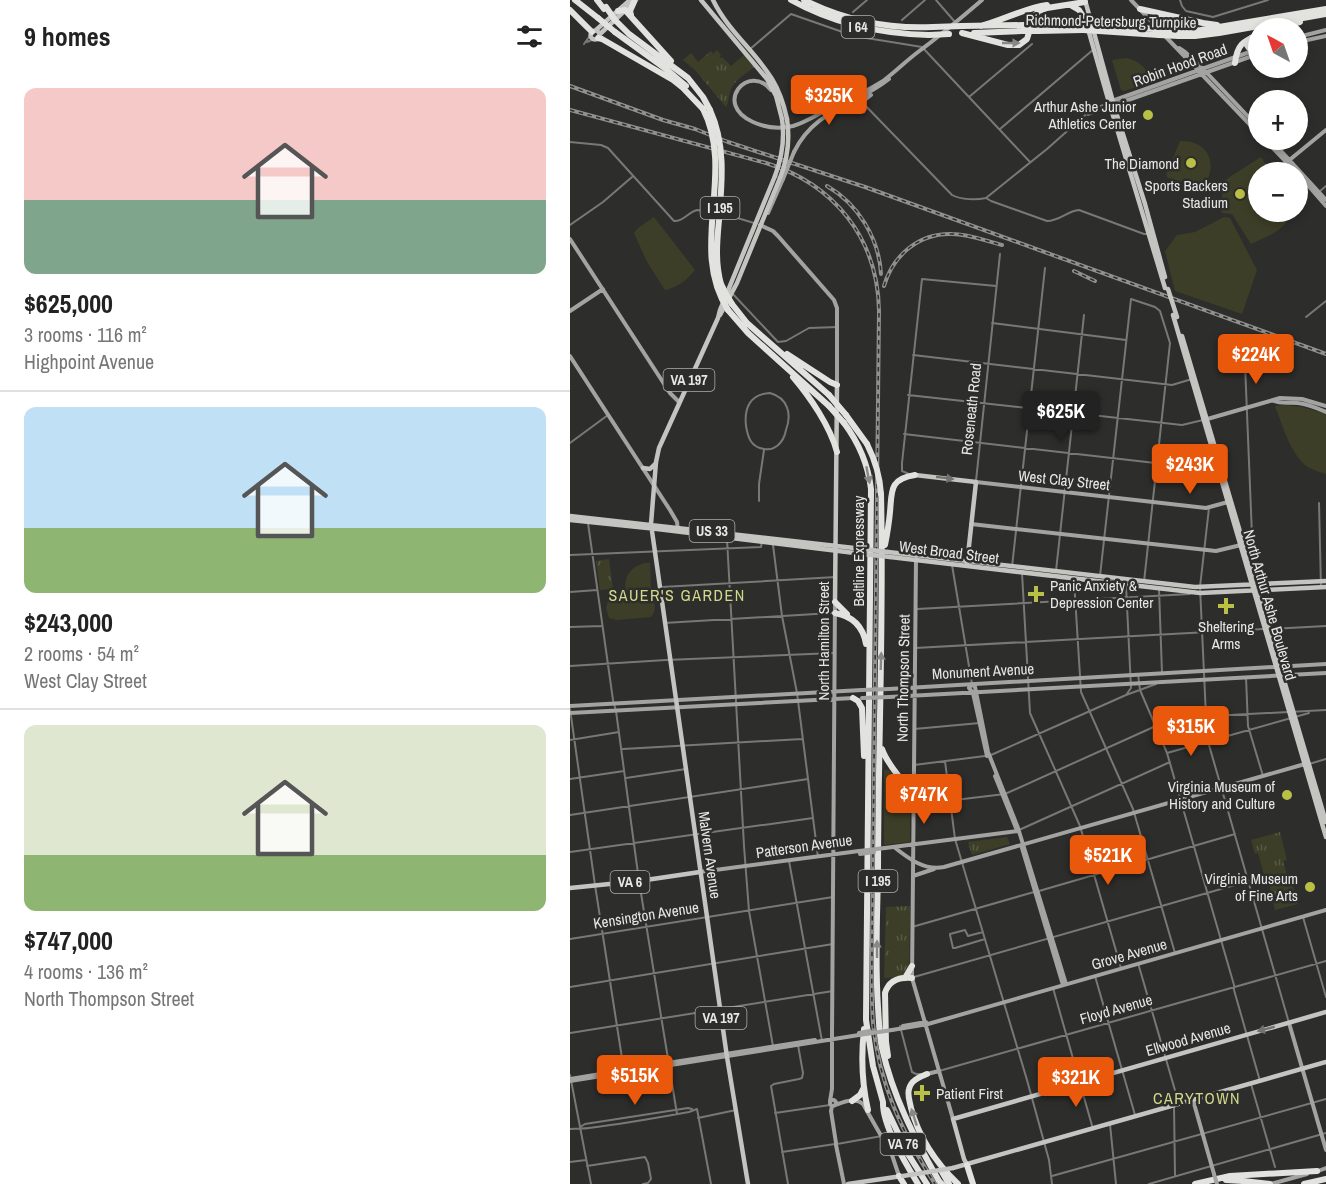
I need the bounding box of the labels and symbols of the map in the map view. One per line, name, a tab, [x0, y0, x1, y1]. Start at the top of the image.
street label: Richmond-Petersburg Turnpike	[1025, 9, 1197, 33]
road number: I 64	[842, 16, 874, 38]
north arrow	[1248, 18, 1308, 78]
street label: Robin Hood Road	[1130, 38, 1230, 92]
one-way arrow	[1002, 39, 1021, 48]
pin: $325K	[787, 75, 871, 126]
place label: Arthur Ashe Junior Athletics Center	[1033, 96, 1136, 134]
marker: Arthur Ashe Junior Athletics Center	[1141, 108, 1155, 122]
place label: The Diamond	[1104, 153, 1179, 174]
marker: The Diamond	[1184, 156, 1198, 170]
place label: Sports Backers Stadium	[1145, 175, 1228, 213]
marker: Sports Backers Stadium	[1233, 187, 1247, 201]
road number: I 195	[700, 197, 740, 219]
pin: $224K	[1214, 334, 1298, 385]
street label: Roseneath Road	[956, 362, 986, 456]
road number: VA 197	[664, 369, 714, 391]
pin: $625K	[1019, 391, 1103, 442]
pin: $243K	[1148, 444, 1232, 495]
street label: West Clay Street	[1017, 465, 1111, 495]
one-way arrow	[864, 466, 873, 485]
one-way arrow	[936, 473, 955, 483]
street label: Beltline Expressway	[848, 495, 869, 606]
road number: US 33	[690, 520, 734, 542]
street label: North Arthur Ashe Boulevard	[1238, 527, 1302, 683]
street label: West Broad Street	[898, 535, 1001, 569]
place label: Panic Anxiety & Depression Center	[1050, 575, 1153, 613]
street label: North Hamilton Street	[813, 581, 834, 700]
district label: SAUER'S GARDEN	[608, 584, 746, 606]
marker: Panic Anxiety & Depression Center	[1027, 585, 1045, 603]
marker: Sheltering Arms	[1217, 597, 1235, 615]
street label: North Thompson Street	[891, 613, 915, 742]
place label: Sheltering Arms	[1198, 616, 1254, 654]
one-way arrow	[876, 652, 885, 671]
street label: Monument Avenue	[931, 658, 1035, 684]
pin: $315K	[1149, 706, 1233, 757]
pin: $747K	[882, 774, 966, 825]
place label: Virginia Museum of History and Culture	[1168, 776, 1276, 814]
marker: Virginia Museum of History and Culture	[1280, 788, 1294, 802]
street label: Malvern Avenue	[693, 810, 727, 900]
street label: Patterson Avenue	[755, 829, 854, 863]
pin: $521K	[1066, 835, 1150, 886]
place label: Virginia Museum of Fine Arts	[1205, 868, 1298, 906]
road number: I 195	[858, 870, 898, 892]
road number: VA 6	[610, 871, 650, 893]
marker: Virginia Museum of Fine Arts	[1303, 880, 1317, 894]
street label: Kensington Avenue	[592, 896, 700, 934]
street label: Grove Avenue	[1089, 933, 1169, 975]
one-way arrow	[872, 940, 882, 959]
street label: Floyd Avenue	[1077, 989, 1155, 1029]
road number: VA 197	[696, 1007, 746, 1029]
street label: Ellwood Avenue	[1143, 1017, 1233, 1061]
one-way arrow	[1257, 1025, 1275, 1034]
pin: $515K	[593, 1055, 677, 1106]
pin: $321K	[1034, 1057, 1118, 1108]
place label: Patient First	[936, 1083, 1004, 1104]
marker: Patient First	[913, 1084, 931, 1102]
district label: CARYTOWN	[1153, 1087, 1241, 1109]
one-way arrow	[909, 1108, 918, 1126]
road number: VA 76	[880, 1133, 926, 1155]

